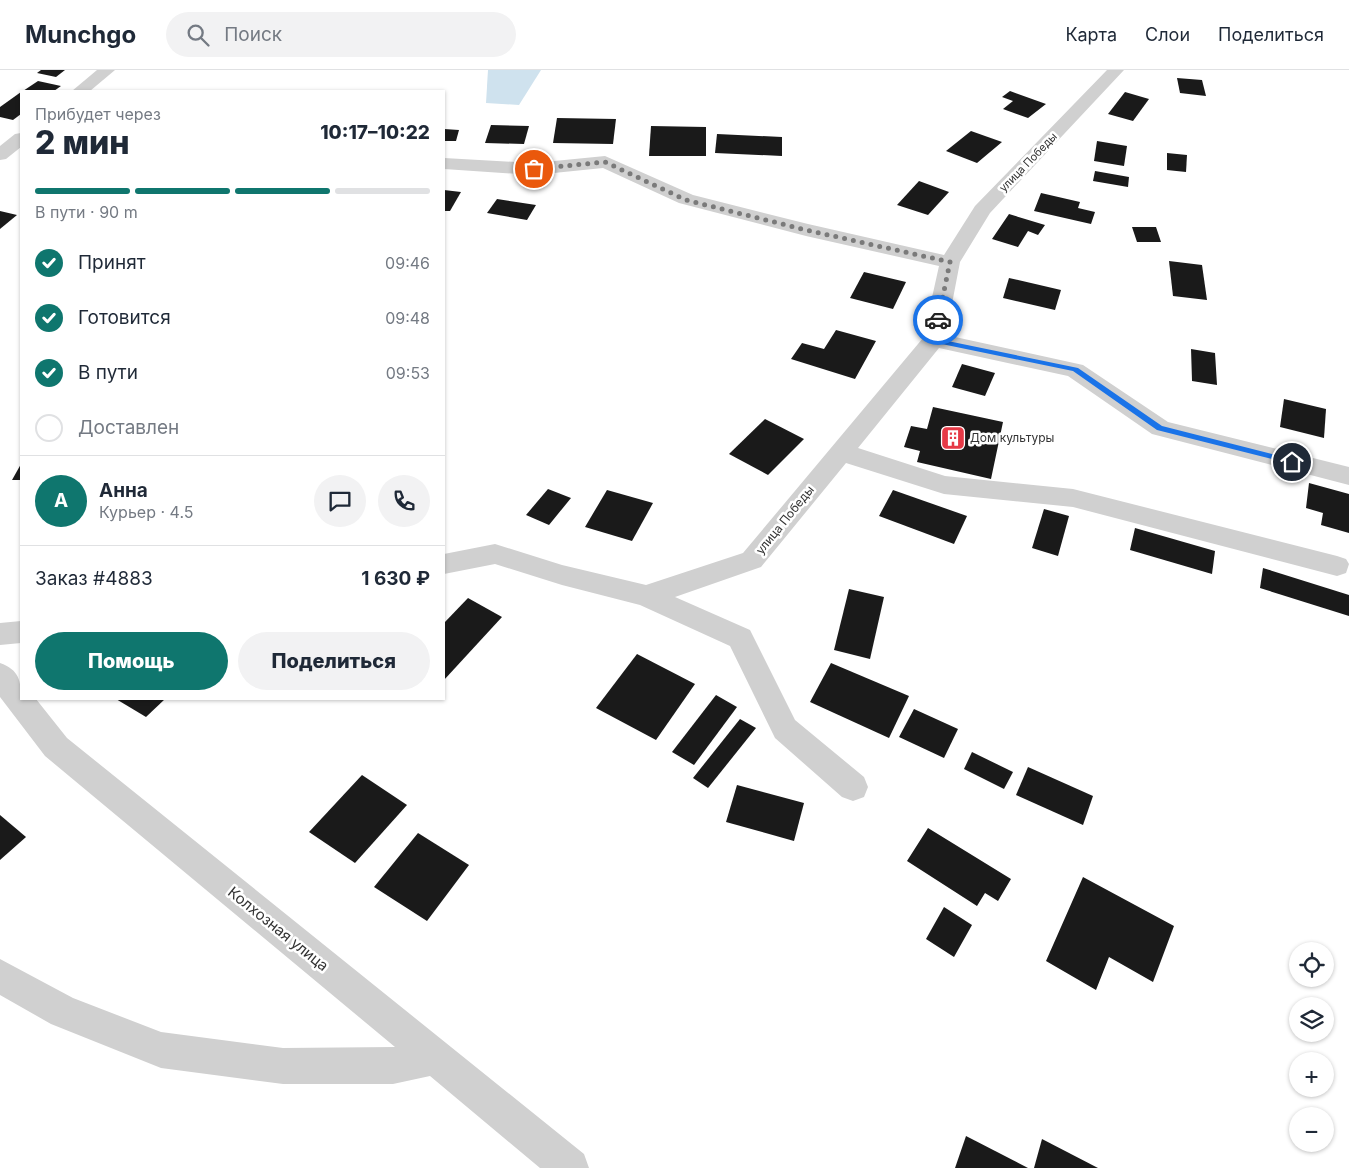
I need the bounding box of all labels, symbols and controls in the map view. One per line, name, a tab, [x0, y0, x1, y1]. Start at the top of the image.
search box	[166, 12, 516, 57]
text: Munchgo	[25, 20, 136, 49]
icon: search	[184, 21, 212, 49]
text: Поиск	[224, 23, 282, 46]
text: Карта	[1065, 24, 1117, 45]
text: Слои	[1145, 24, 1190, 45]
text: Поделиться	[1218, 24, 1324, 45]
text: Прибудет через	[35, 104, 161, 124]
text: 10:17–10:22	[320, 121, 430, 144]
text: 2 мин	[35, 123, 130, 162]
street label: улица Победы	[996, 129, 1060, 195]
pin	[513, 148, 555, 190]
icon: bag	[520, 155, 548, 183]
text: В пути · 90 m	[35, 202, 138, 222]
icon: check	[35, 249, 63, 277]
text: Принят	[78, 251, 146, 274]
text: 09:46	[385, 253, 430, 273]
courier	[913, 295, 963, 345]
icon: check	[35, 304, 63, 332]
text: Готовится	[78, 306, 171, 329]
icon: car	[924, 306, 952, 334]
text: 09:48	[385, 308, 430, 328]
icon: check	[35, 359, 63, 387]
text: В пути	[78, 361, 138, 384]
text: 09:53	[386, 363, 430, 383]
text: Доставлен	[78, 416, 179, 439]
building icon: Дом культуры	[940, 425, 966, 451]
place label: Дом культуры	[970, 430, 1054, 445]
pin	[1271, 441, 1313, 483]
icon: home	[1278, 448, 1306, 476]
button: chat	[314, 475, 366, 527]
button: phone	[378, 475, 430, 527]
text: Анна	[99, 479, 148, 502]
street label: улица Победы	[752, 482, 817, 557]
text: А	[54, 489, 68, 512]
text: Курьер · 4.5	[99, 502, 193, 522]
text: Заказ #4883	[35, 567, 153, 590]
text: 1 630 ₽	[361, 567, 430, 590]
button: Помощь	[35, 632, 228, 690]
button: Поделиться	[238, 632, 430, 690]
street label: Колхозная улица	[224, 882, 332, 975]
map controls	[1289, 942, 1334, 1152]
button: locate	[1289, 942, 1334, 987]
button: layers	[1289, 997, 1334, 1042]
button: +	[1289, 1052, 1334, 1097]
button: −	[1289, 1107, 1334, 1152]

